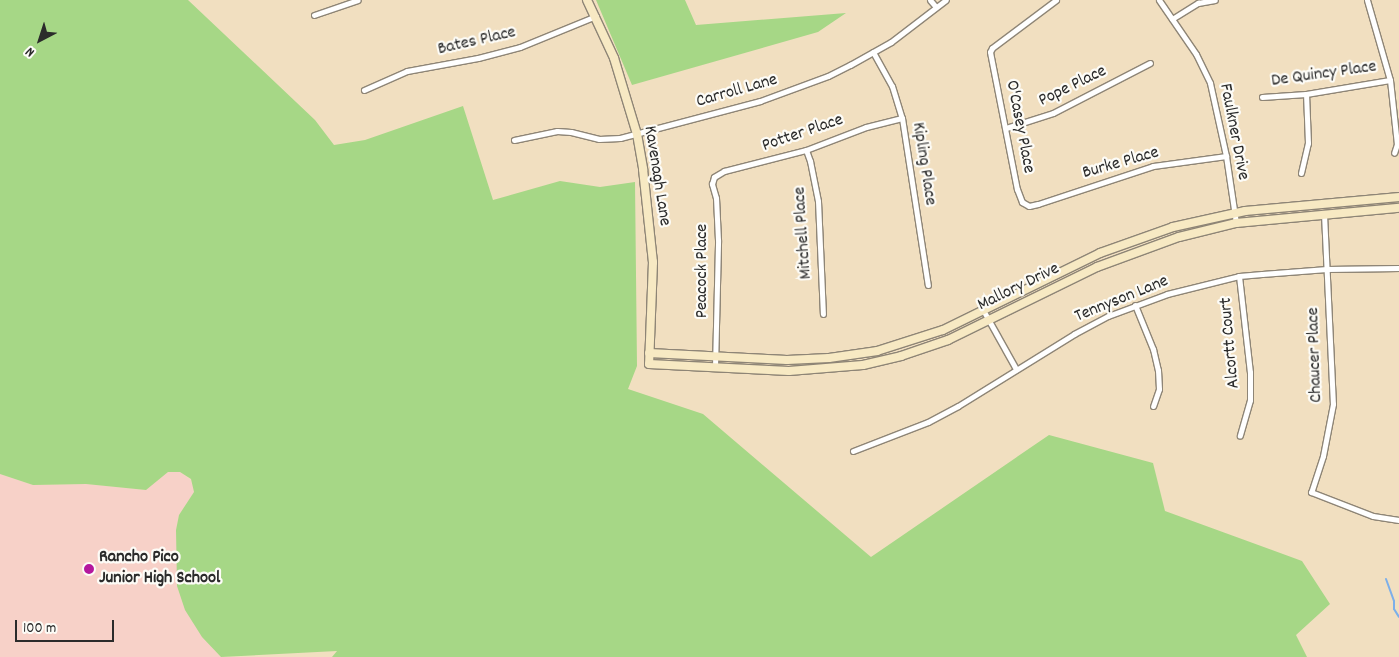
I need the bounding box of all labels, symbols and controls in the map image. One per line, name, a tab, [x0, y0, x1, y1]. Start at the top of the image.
north arrow	[15, 15, 65, 65]
street label: Bates Place	[436, 23, 518, 61]
text: N	[21, 42, 39, 61]
street label: De Quincy Place	[1270, 57, 1378, 93]
street label: Pope Place	[1036, 61, 1110, 113]
street label: Carroll Lane	[694, 70, 780, 114]
street label: O'Casey Place	[999, 79, 1039, 175]
street label: Faulkner Drive	[1213, 82, 1253, 182]
street label: Potter Place	[760, 110, 846, 158]
street label: Kipling Place	[906, 121, 940, 207]
street label: Kavenagh Lane	[637, 124, 675, 228]
street label: Burke Place	[1080, 143, 1162, 185]
street label: Mitchell Place	[790, 186, 818, 280]
street label: Peacock Place	[692, 224, 714, 318]
street label: Mallory Drive	[975, 259, 1063, 317]
street label: Tennyson Lane	[1072, 271, 1172, 329]
street label: Alcortt Court	[1216, 297, 1246, 389]
street label: Chaucer Place	[1304, 307, 1328, 403]
place label: Rancho Pico Junior High School	[99, 548, 220, 590]
marker: Rancho Pico Junior High School	[83, 563, 95, 575]
scale bar	[18, 610, 116, 642]
text: 100 m	[23, 618, 56, 640]

